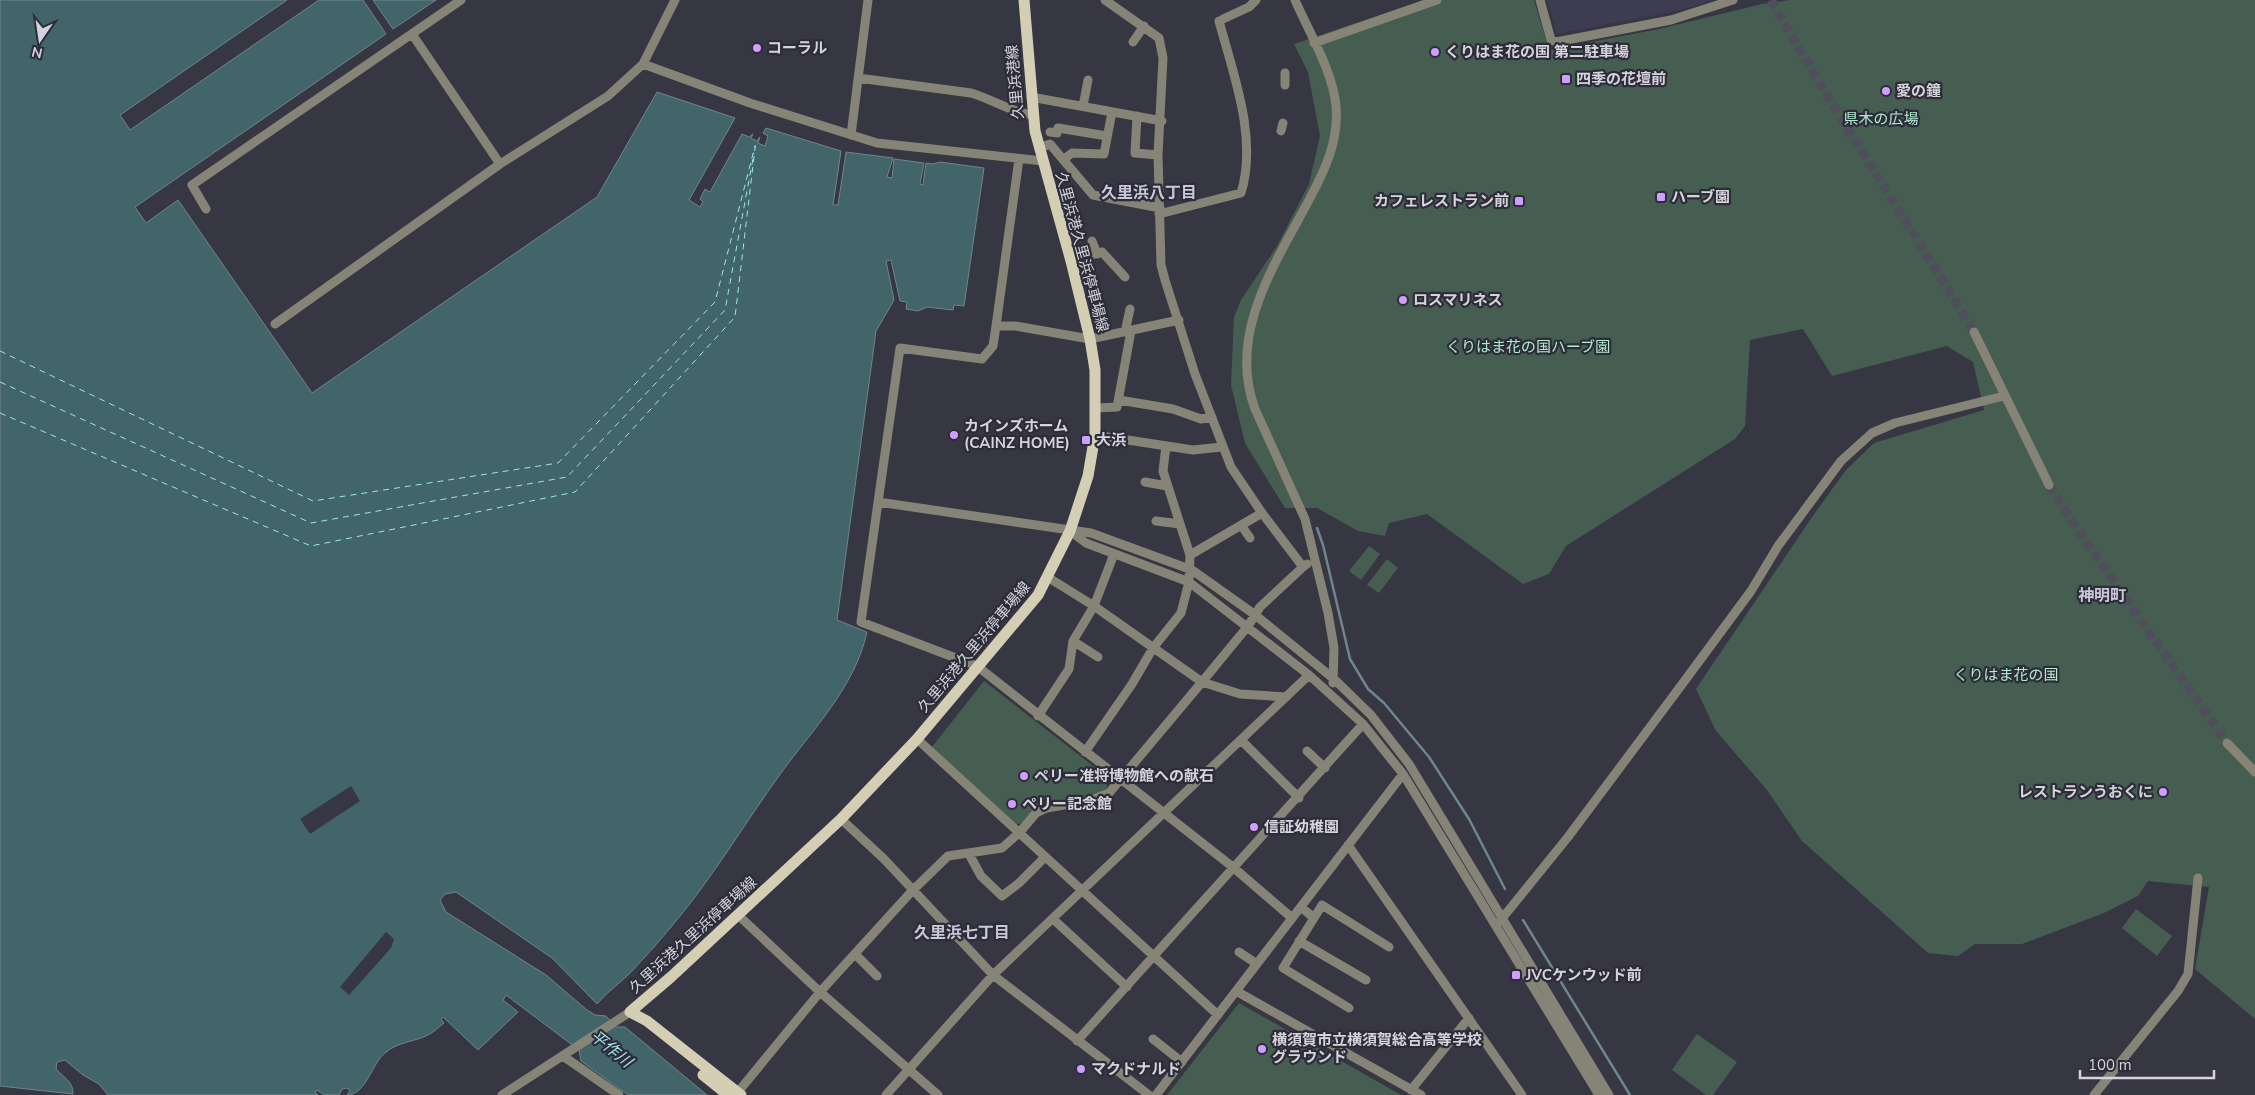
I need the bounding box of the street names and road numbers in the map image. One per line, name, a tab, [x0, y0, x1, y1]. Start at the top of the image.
street label: 久里浜港線	[1002, 44, 1028, 120]
street label: 久里浜港久里浜停車場線	[1051, 170, 1113, 334]
street label: 久里浜港久里浜停車場線	[913, 577, 1035, 717]
street label: 久里浜港久里浜停車場線	[625, 872, 761, 998]

